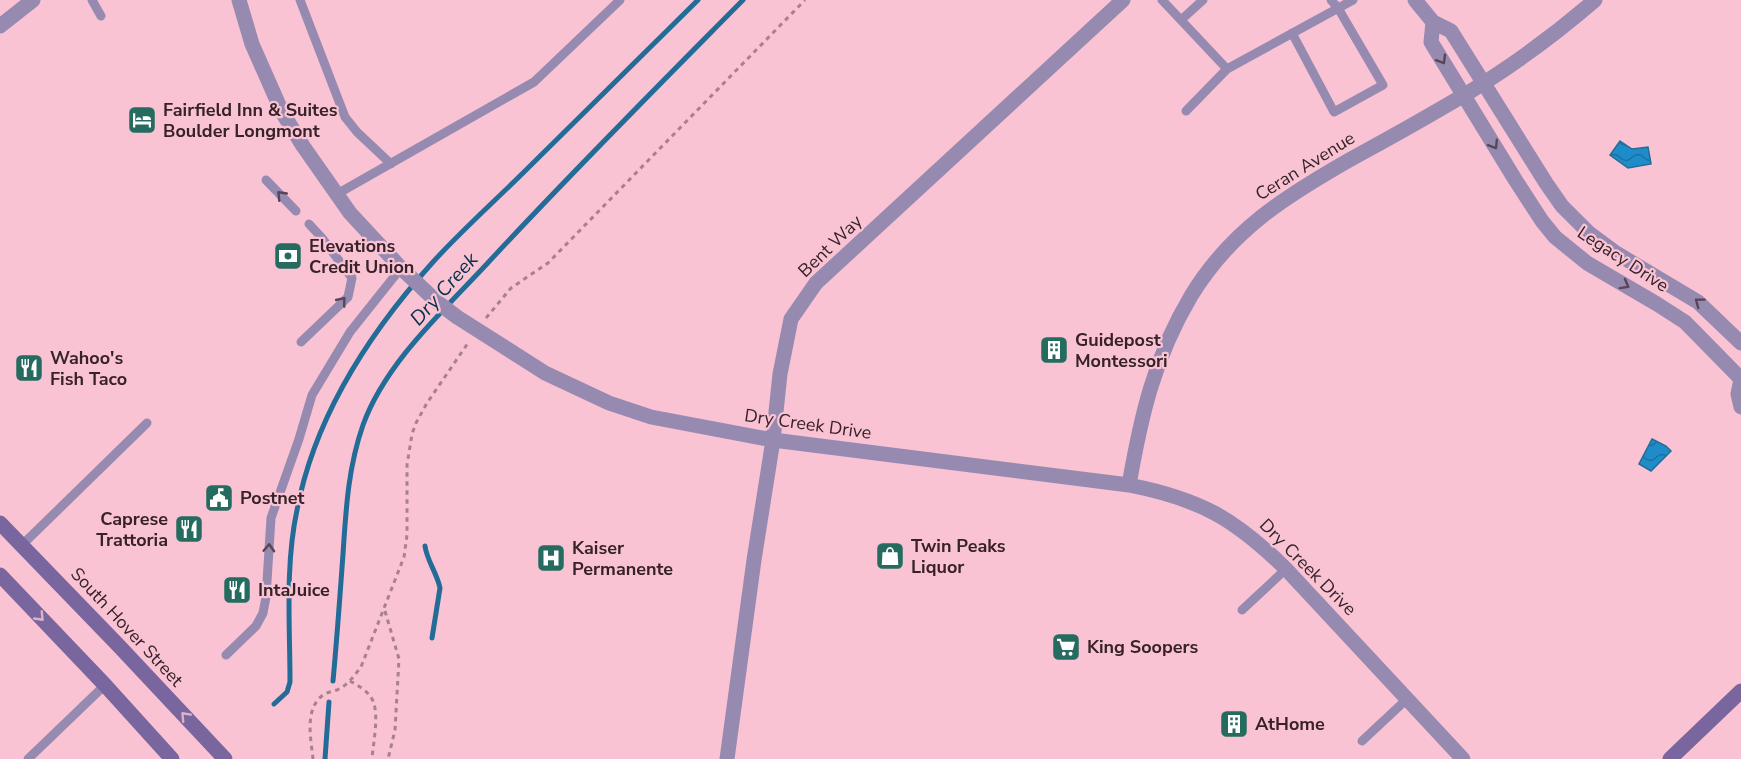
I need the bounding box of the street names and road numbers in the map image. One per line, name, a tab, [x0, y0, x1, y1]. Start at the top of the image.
street label: Ceran Avenue	[1251, 126, 1359, 206]
street label: Bent Way	[793, 209, 868, 283]
street label: Legacy Drive	[1573, 221, 1673, 297]
street label: Dry Creek Drive	[743, 403, 873, 445]
street label: Dry Creek Drive	[1254, 513, 1362, 621]
street label: South Hover Street	[65, 562, 189, 692]

